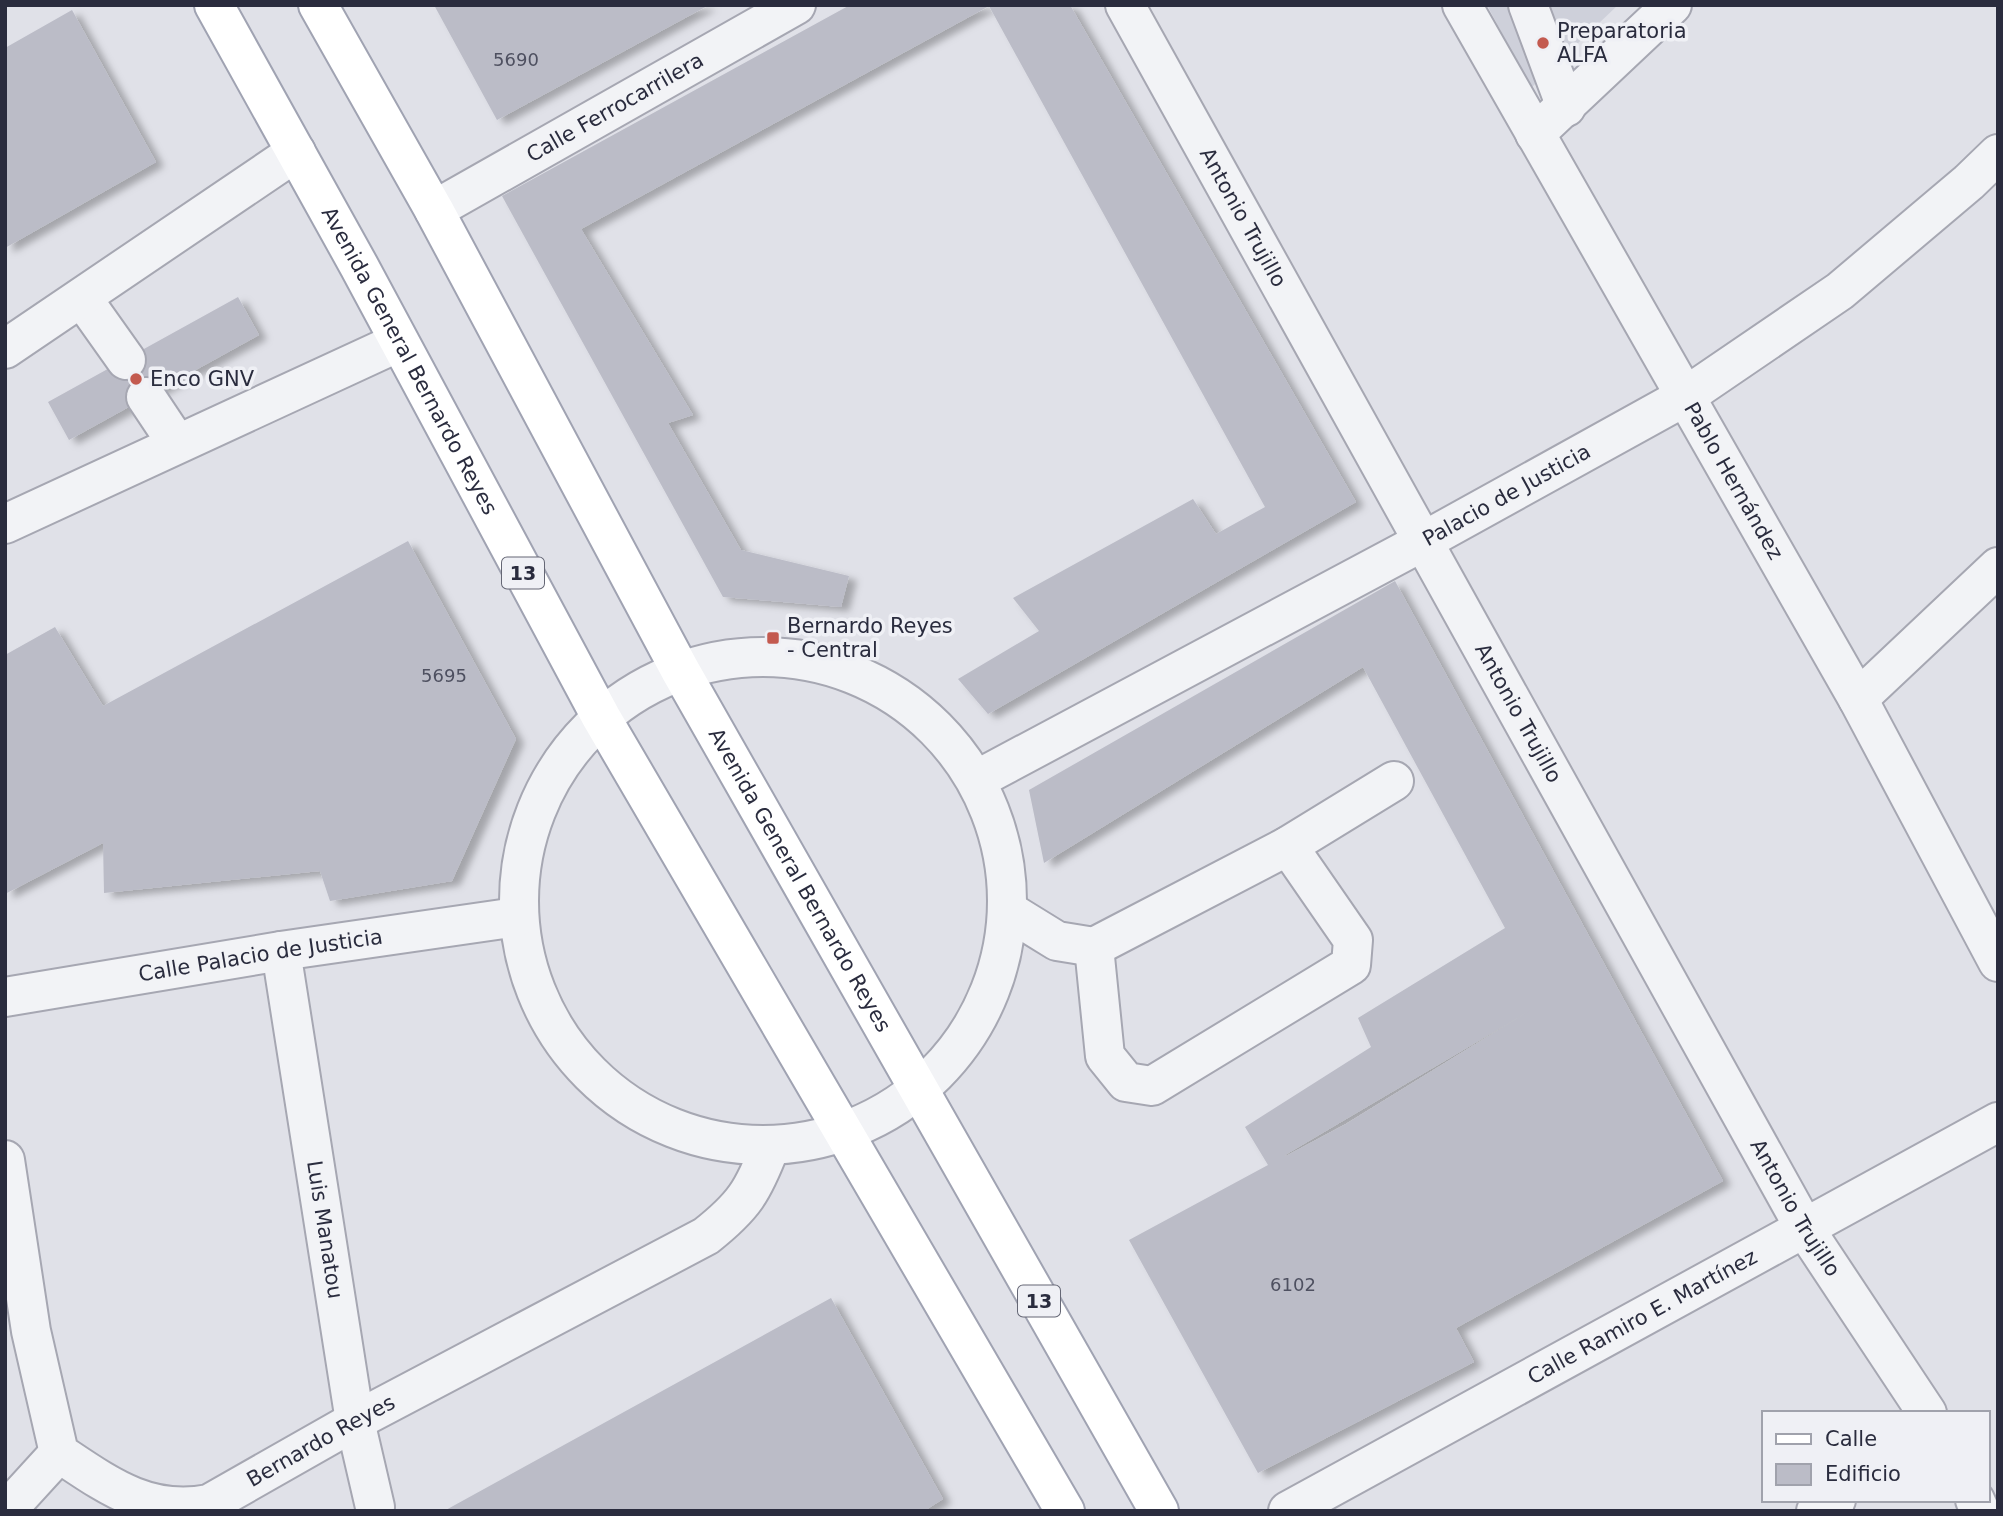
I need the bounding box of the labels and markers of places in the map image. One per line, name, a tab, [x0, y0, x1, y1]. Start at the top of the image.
place label: Preparatoria ALFA	[1557, 19, 1687, 67]
marker: Preparatoria ALFA	[1535, 35, 1551, 51]
place label: Enco GNV	[150, 367, 255, 391]
marker: Enco GNV	[128, 371, 144, 387]
place label: Bernardo Reyes - Central	[787, 614, 953, 662]
marker: Bernardo Reyes - Central	[765, 630, 781, 646]

